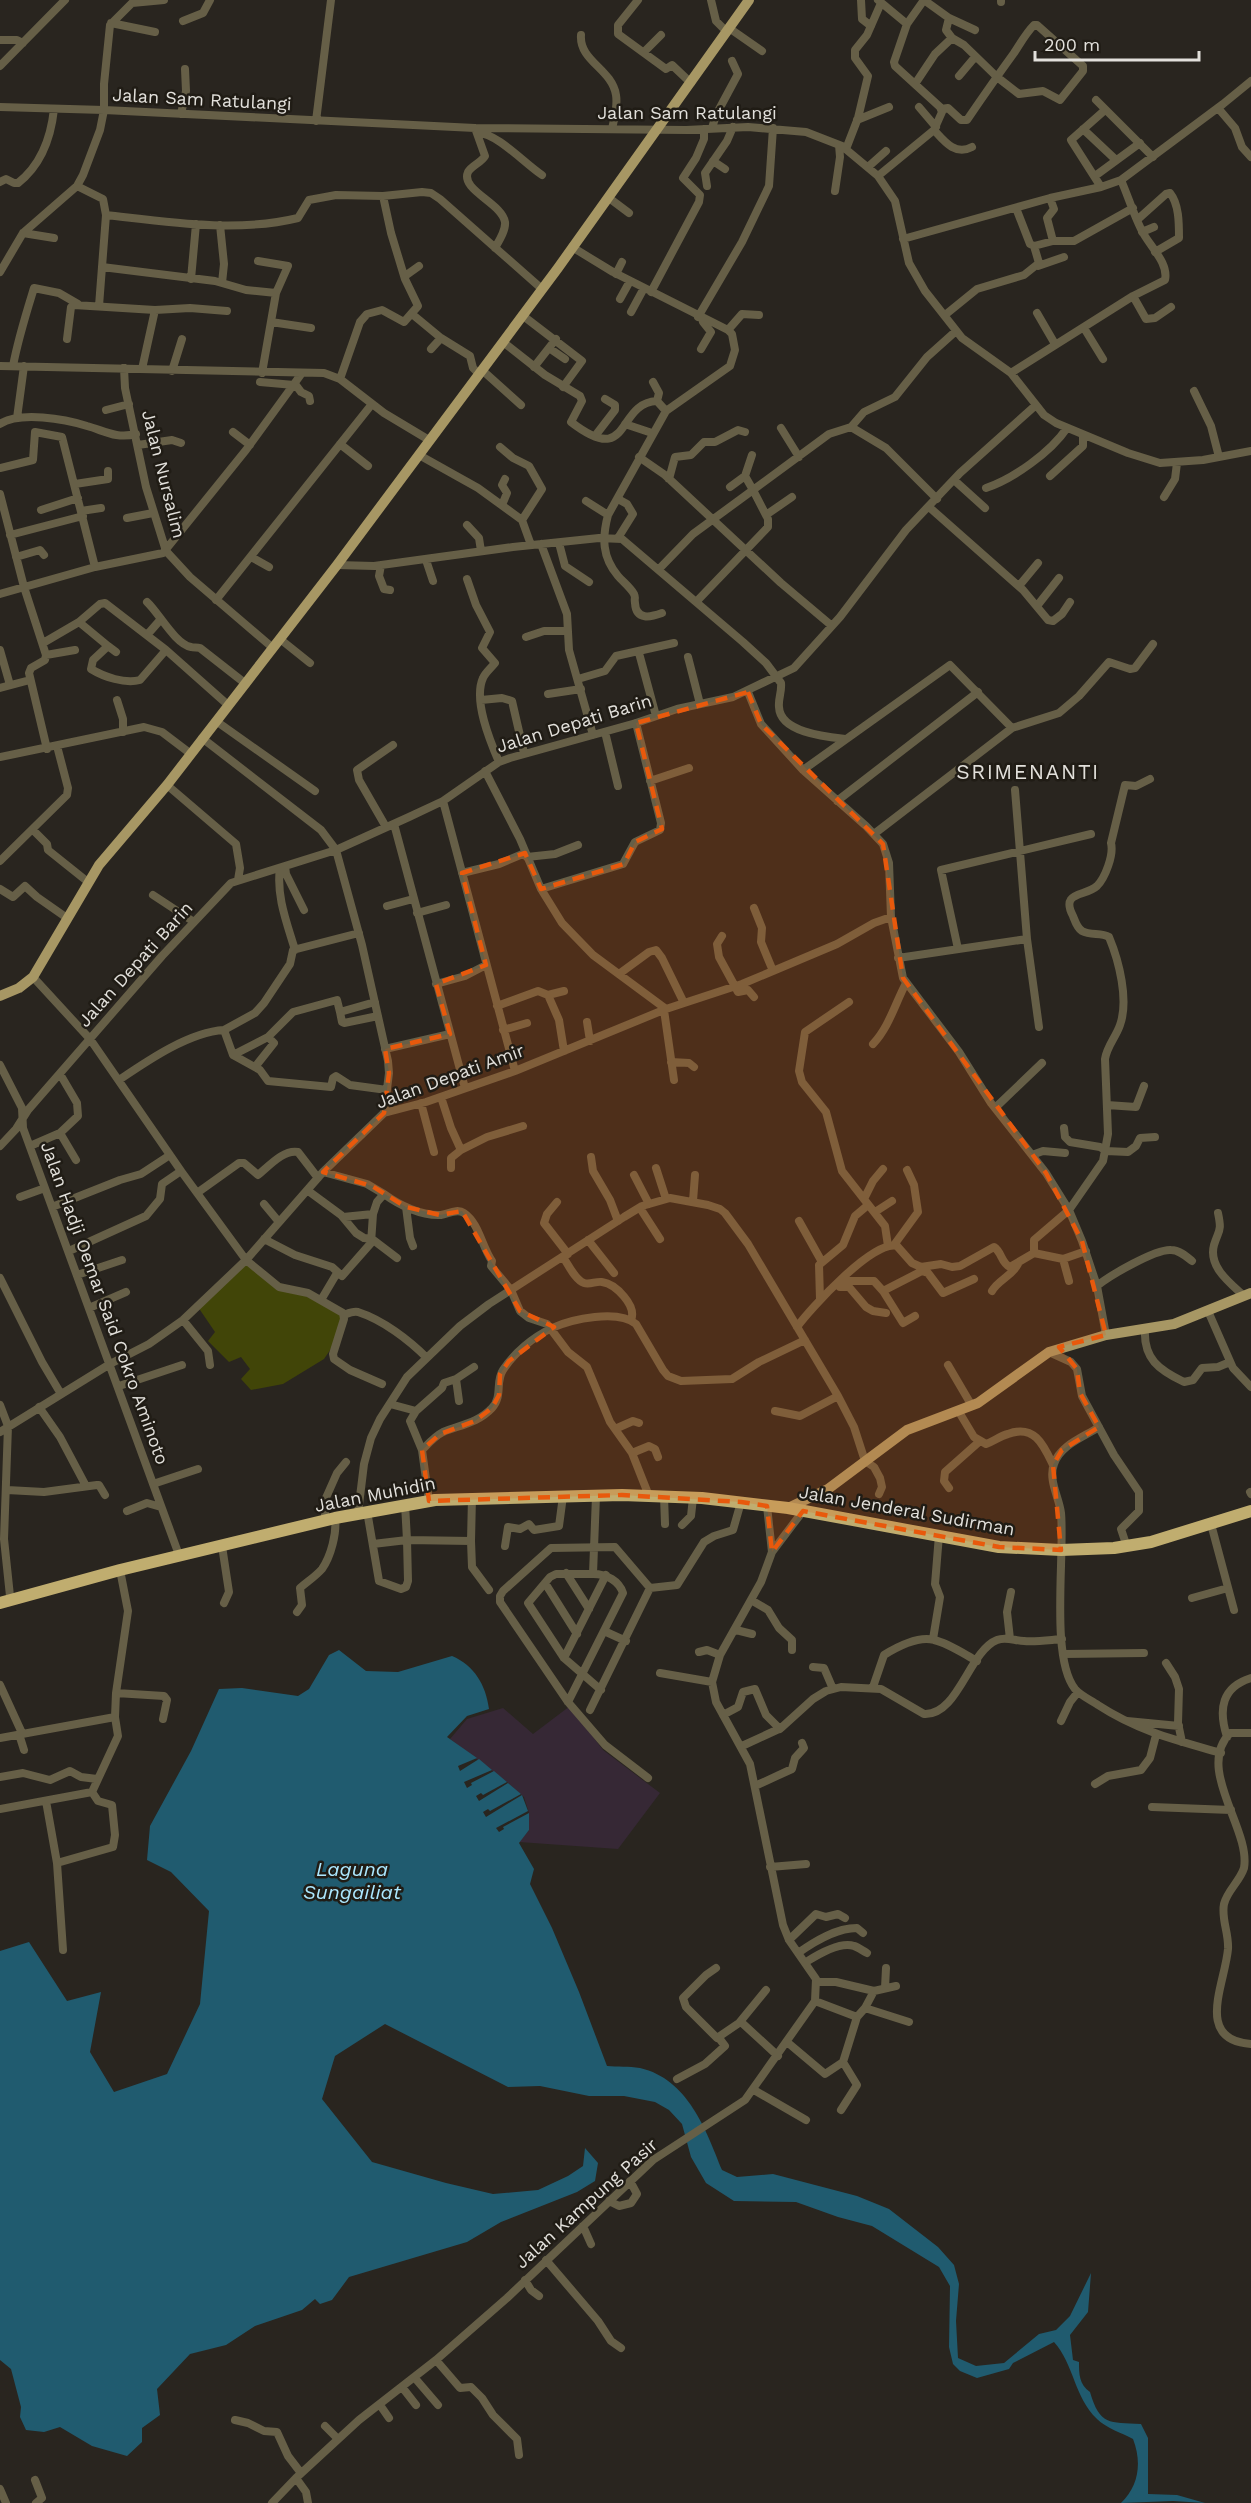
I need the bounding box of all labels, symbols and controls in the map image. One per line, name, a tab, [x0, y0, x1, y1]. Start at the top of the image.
scale bar	[1035, 24, 1198, 62]
text: 200 m	[1044, 34, 1100, 55]
street label: Jalan Sam Ratulangi	[112, 84, 292, 114]
street label: Jalan Sam Ratulangi	[597, 102, 777, 123]
street label: Jalan Nursalim	[138, 408, 190, 540]
street label: Jalan Depati Barin	[494, 689, 654, 757]
district label: SRIMENANTI	[956, 759, 1100, 784]
street label: Jalan Depati Barin	[73, 897, 197, 1031]
street label: Jalan Depati Amir	[373, 1039, 527, 1113]
street label: Jalan Hadji Oemar Said Cokro Aminoto	[37, 1139, 173, 1467]
street label: Jalan Muhidin	[313, 1472, 437, 1516]
street label: Jalan Jenderal Sudirman	[798, 1481, 1016, 1539]
water label: Laguna Sungailiat	[303, 1857, 402, 1904]
street label: Jalan Kampung Pasir	[511, 2134, 661, 2272]

